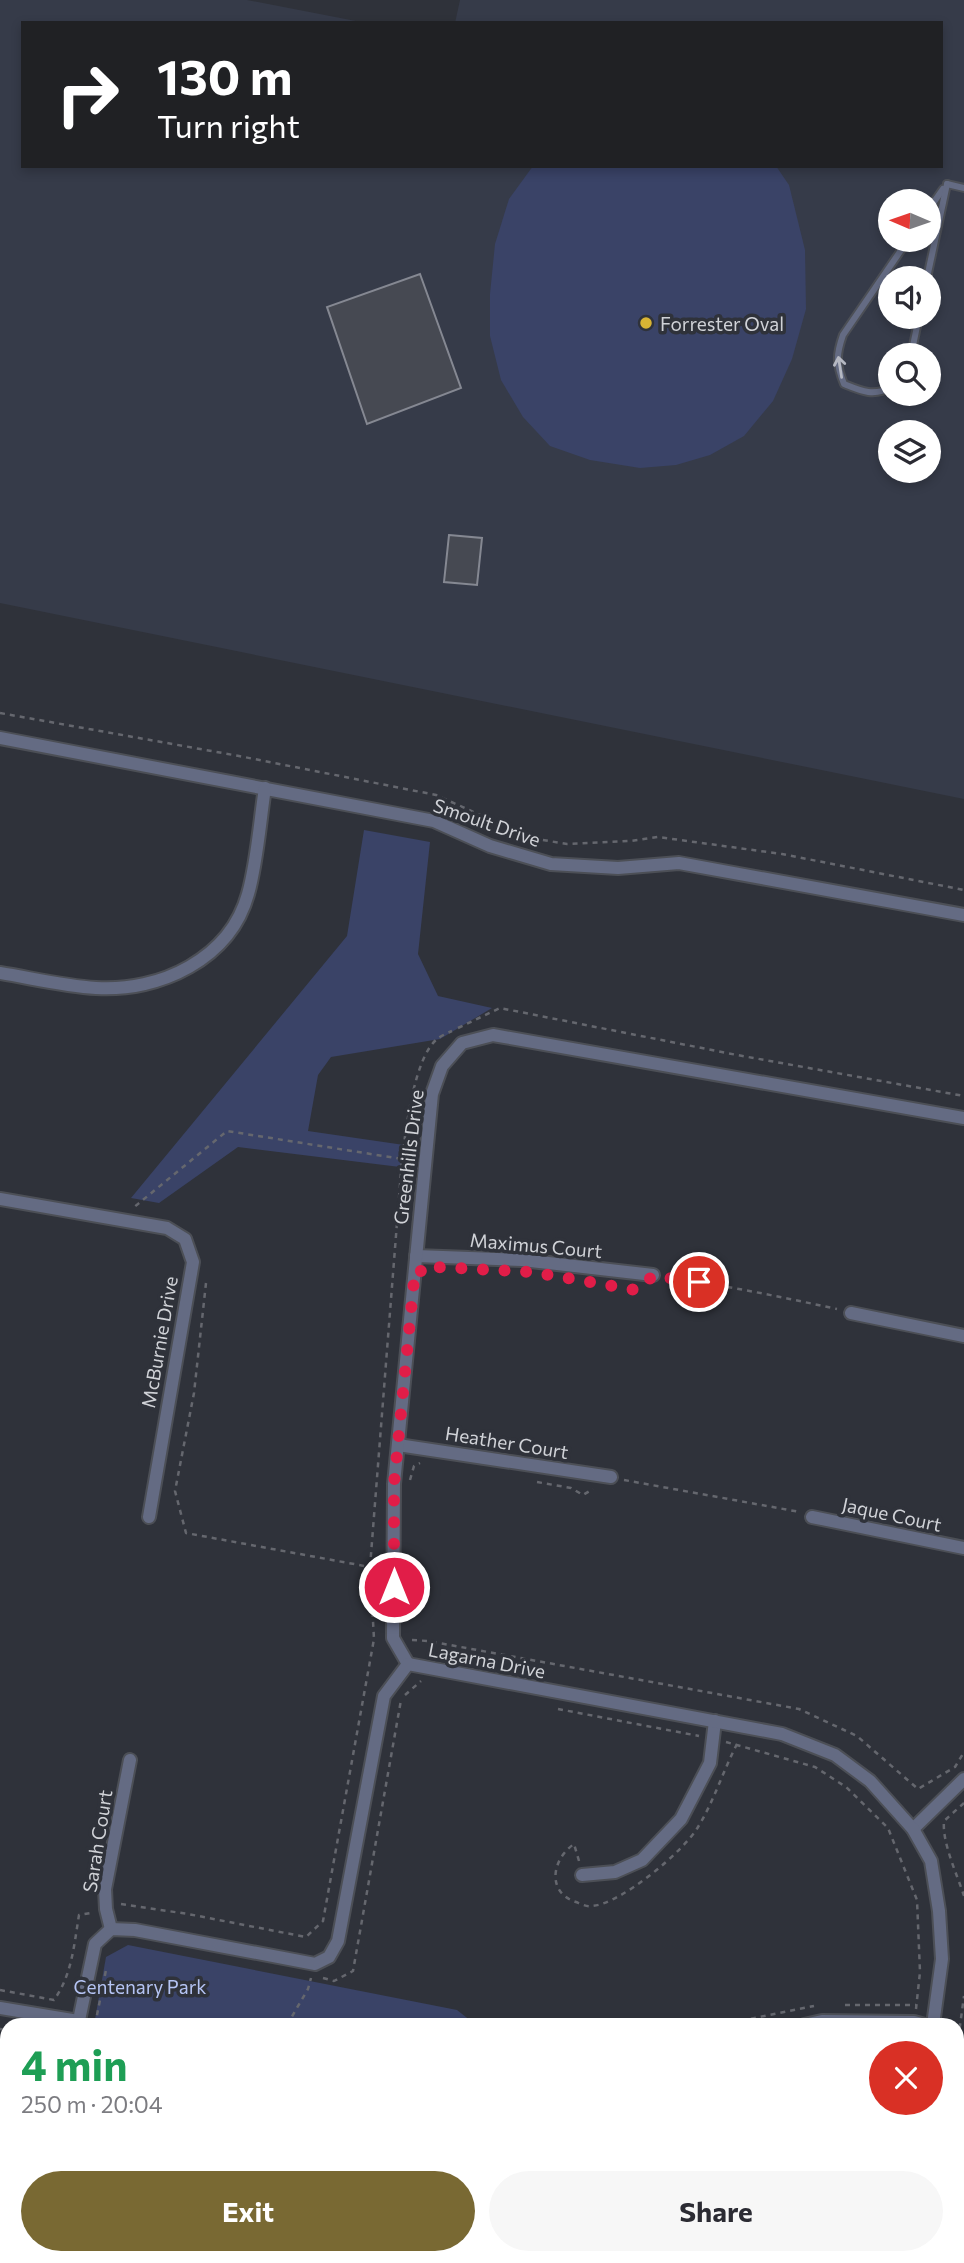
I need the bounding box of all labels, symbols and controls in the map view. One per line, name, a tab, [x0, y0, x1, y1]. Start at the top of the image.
text: 130 m	[157, 45, 292, 105]
icon: right	[42, 49, 133, 140]
text: Turn right	[157, 105, 300, 145]
north arrow	[878, 189, 942, 252]
map controls	[878, 189, 941, 483]
button: sound	[878, 266, 941, 329]
place label: Forrester Oval	[660, 312, 784, 335]
marker: Forrester Oval	[638, 315, 654, 331]
button: search	[878, 343, 941, 406]
one-way arrow	[833, 356, 846, 379]
button: layers	[878, 420, 941, 483]
street label: Smoult Drive	[430, 793, 544, 851]
street label: Greenhills Drive	[388, 1088, 428, 1226]
street label: Maximus Court	[469, 1228, 603, 1262]
pin	[669, 1252, 729, 1312]
icon: arrive	[680, 1263, 718, 1301]
street label: McBurnie Drive	[136, 1274, 182, 1410]
street label: Heather Court	[444, 1421, 570, 1463]
street label: Jaque Court	[840, 1492, 944, 1536]
position arrow	[357, 1550, 431, 1624]
street label: Lagarna Drive	[426, 1637, 548, 1683]
street label: Sarah Court	[78, 1788, 116, 1894]
park label: Centenary Park	[73, 1975, 207, 1998]
text: 4 min	[21, 2038, 127, 2090]
button: close	[869, 2041, 943, 2115]
text: 250 m · 20:04	[21, 2090, 163, 2118]
button: Exit	[21, 2171, 475, 2251]
button: Share	[489, 2171, 943, 2251]

